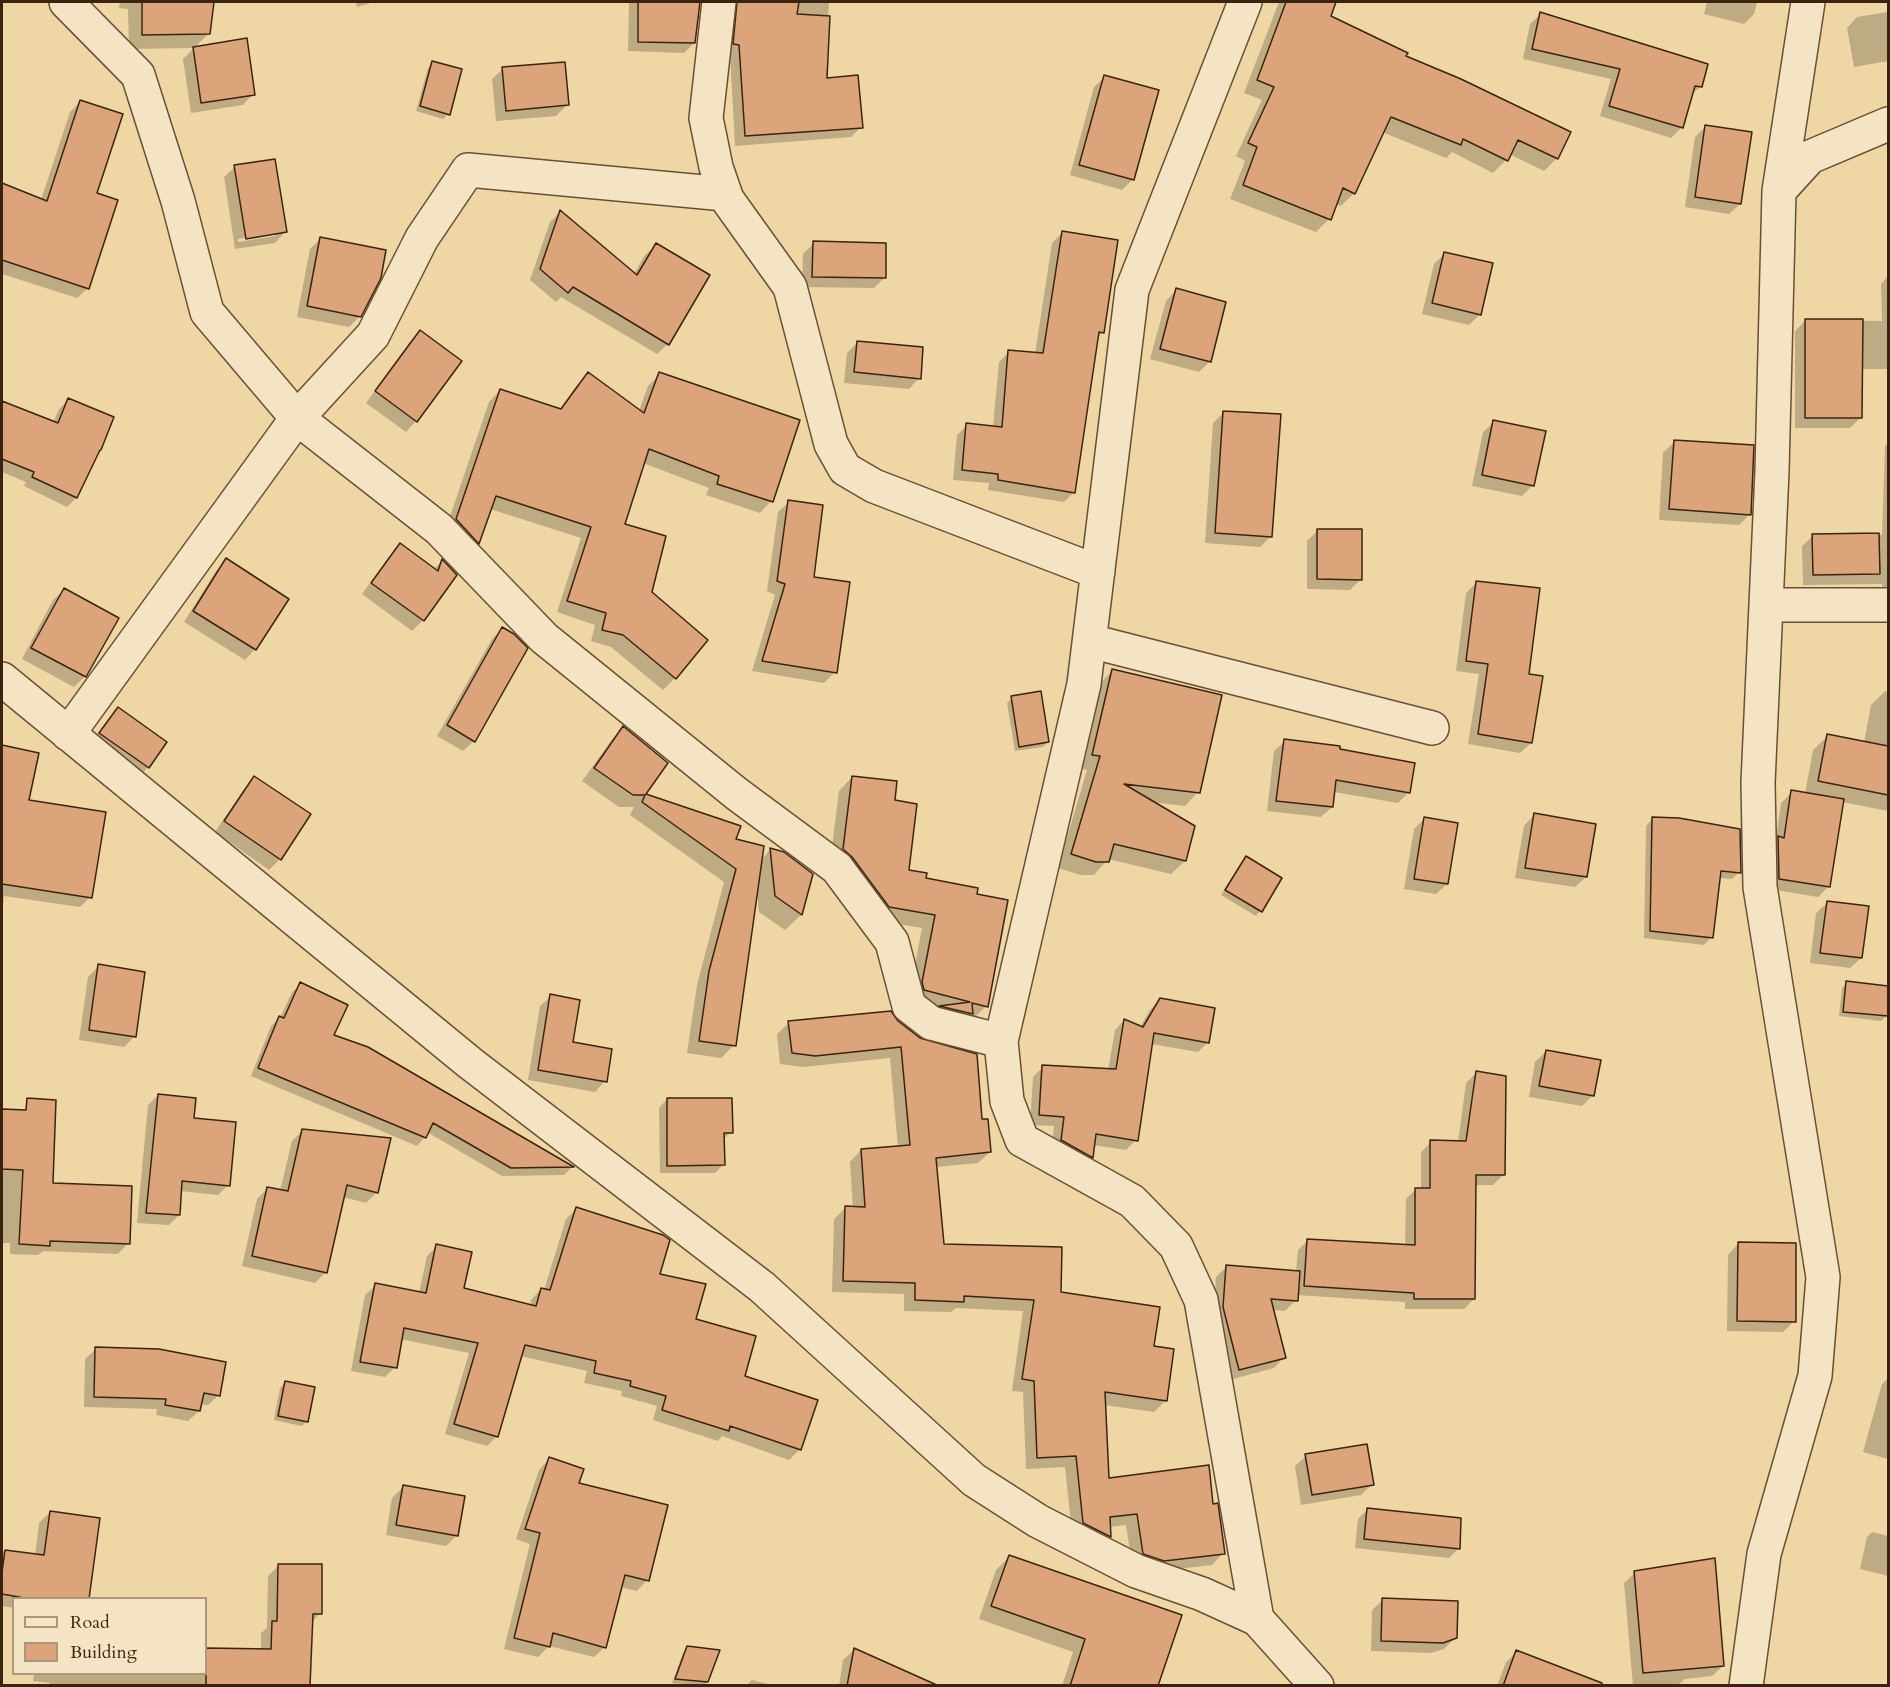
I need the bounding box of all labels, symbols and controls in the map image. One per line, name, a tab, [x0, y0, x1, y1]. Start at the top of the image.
legend	[12, 1597, 207, 1675]
text: Road	[70, 1610, 110, 1635]
text: Building	[70, 1640, 137, 1665]

